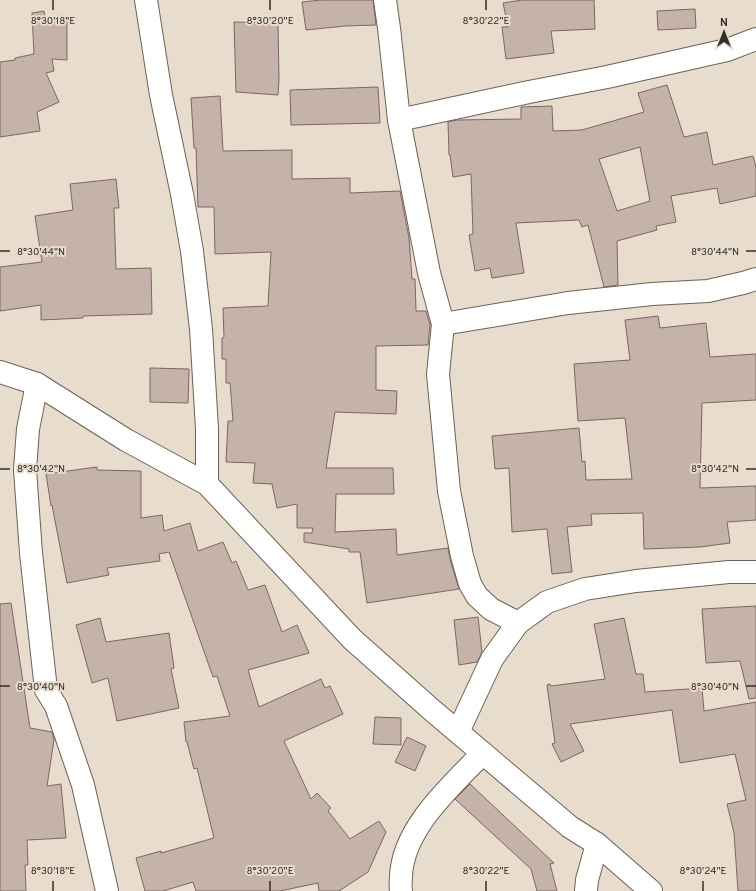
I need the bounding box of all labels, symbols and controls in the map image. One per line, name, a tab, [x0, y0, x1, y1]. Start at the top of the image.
north arrow	[704, 12, 744, 52]
text: 8°30'18"E	[31, 15, 75, 28]
text: 8°30'20"E	[246, 15, 294, 28]
text: 8°30'22"E	[463, 15, 509, 28]
text: N	[720, 16, 728, 30]
text: 8°30'44"N	[17, 246, 65, 259]
text: 8°30'44"N	[691, 246, 739, 259]
text: 8°30'42"N	[17, 463, 65, 476]
text: 8°30'42"N	[691, 463, 739, 476]
text: 8°30'40"N	[17, 681, 65, 694]
text: 8°30'40"N	[691, 681, 739, 694]
text: 8°30'18"E	[31, 865, 75, 878]
text: 8°30'20"E	[246, 865, 294, 878]
text: 8°30'22"E	[463, 865, 509, 878]
text: 8°30'24"E	[680, 865, 726, 878]

